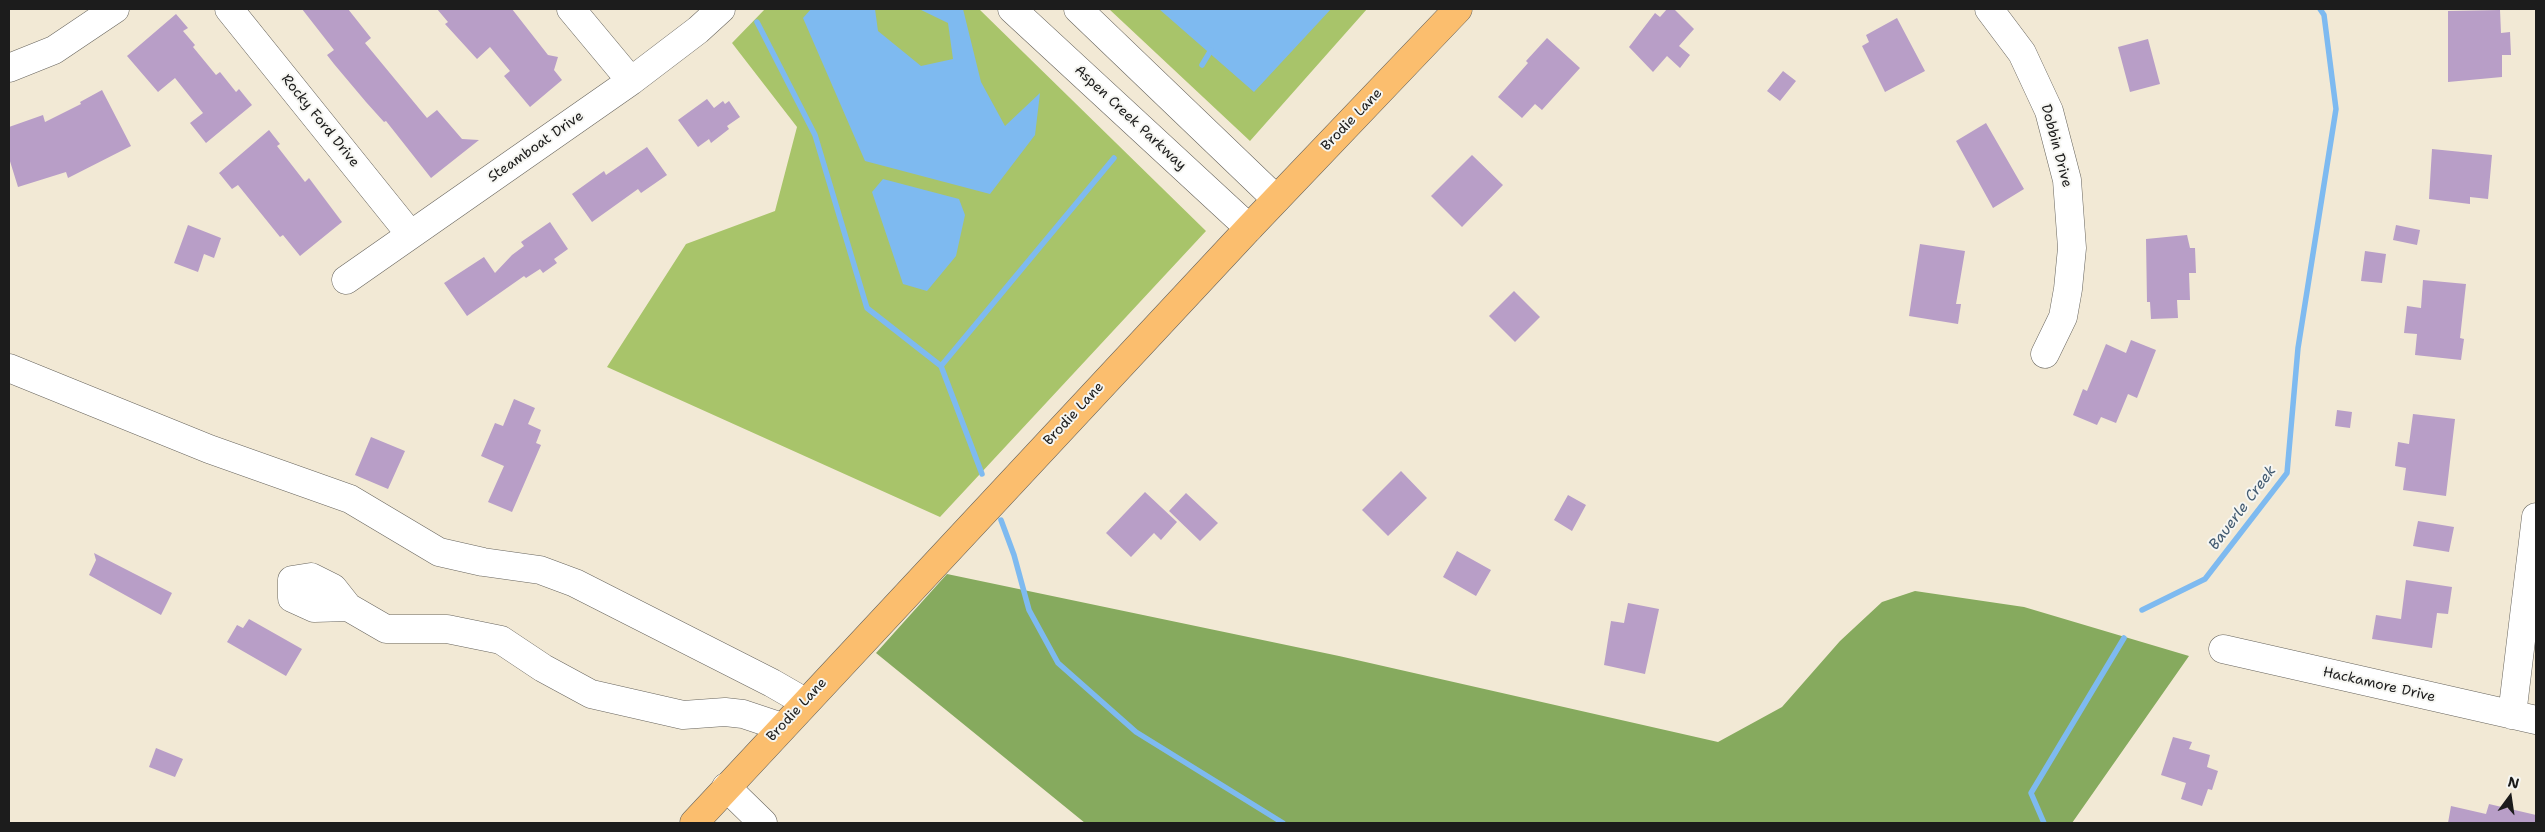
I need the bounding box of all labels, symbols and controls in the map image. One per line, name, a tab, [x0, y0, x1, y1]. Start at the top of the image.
street label: Aspen Creek Parkway	[1071, 62, 1189, 174]
street label: Rocky Ford Drive	[277, 71, 363, 171]
street label: Brodie Lane	[1318, 85, 1386, 155]
street label: Dobbin Drive	[2037, 103, 2075, 189]
street label: Steamboat Drive	[485, 108, 587, 186]
street label: Brodie Lane	[1040, 379, 1108, 449]
water label: Bauerle Creek	[2205, 462, 2281, 554]
street label: Hackamore Drive	[2321, 664, 2437, 706]
street label: Brodie Lane	[763, 675, 831, 745]
north arrow	[2485, 772, 2535, 822]
text: N	[2506, 772, 2521, 793]

